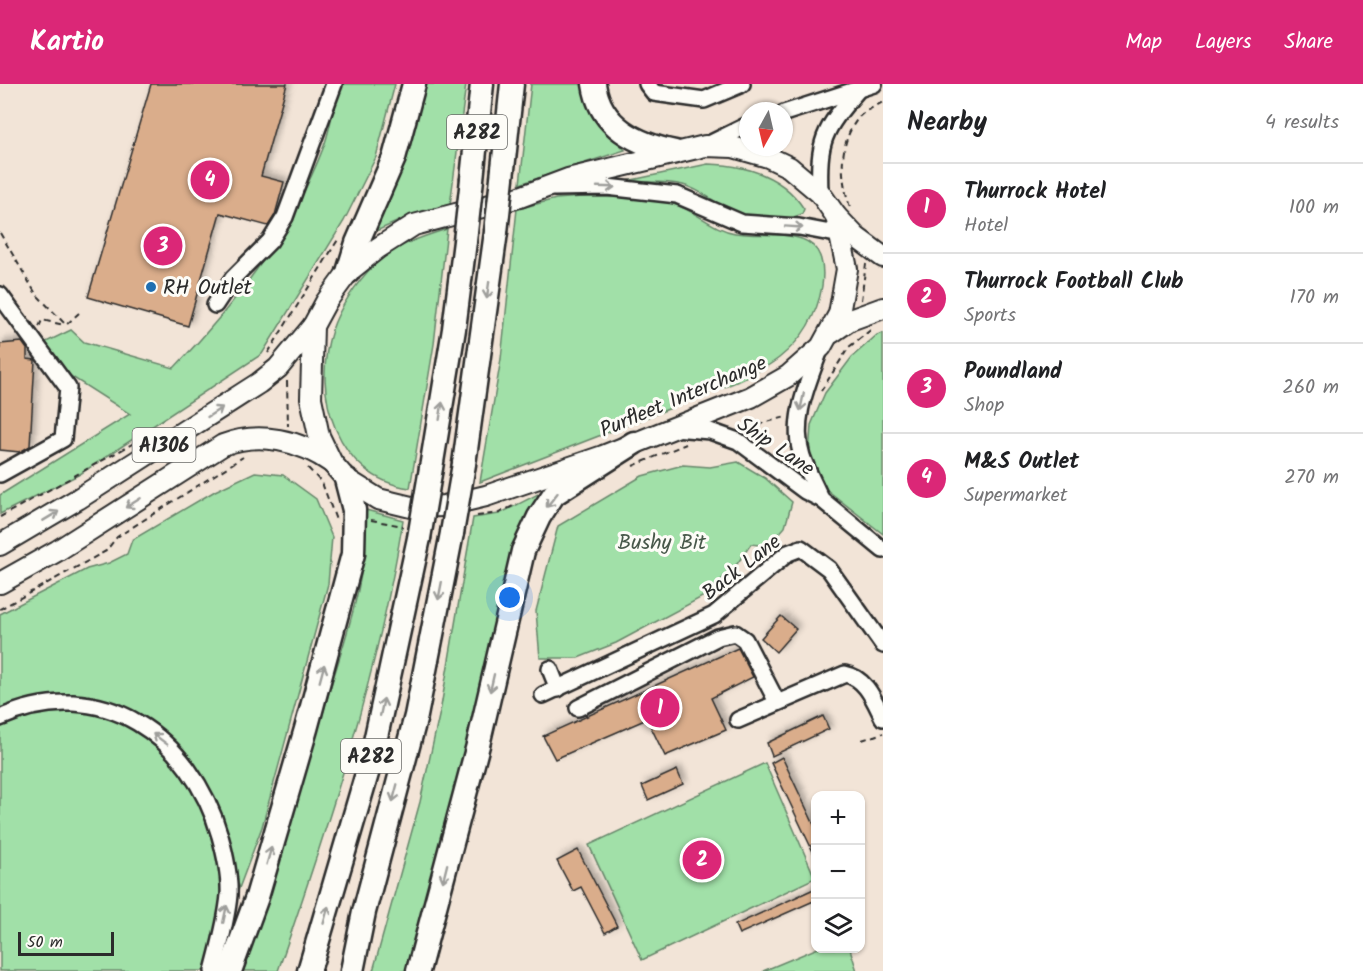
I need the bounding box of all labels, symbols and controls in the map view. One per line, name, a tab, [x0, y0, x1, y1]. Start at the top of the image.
text: Kartio	[30, 20, 104, 65]
text: Map	[1125, 26, 1162, 59]
text: Layers	[1195, 26, 1251, 59]
text: Share	[1284, 26, 1333, 59]
north arrow	[739, 102, 793, 156]
text: Nearby	[907, 102, 987, 144]
text: 4 results	[1265, 107, 1339, 139]
road number: A282	[447, 115, 507, 149]
pin: 4	[190, 158, 230, 202]
text: Thurrock Hotel	[964, 175, 1106, 210]
one-way arrow	[596, 182, 615, 193]
text: 1	[923, 192, 930, 224]
text: 100 m	[1289, 192, 1339, 224]
text: Hotel	[964, 210, 1008, 242]
one-way arrow	[784, 222, 804, 233]
pin: 3	[144, 224, 182, 268]
text: Thurrock Football Club	[964, 265, 1183, 300]
place label: RH Outlet	[163, 272, 252, 305]
one-way arrow	[482, 279, 493, 299]
marker: RH Outlet	[144, 280, 158, 294]
text: 2	[921, 282, 932, 314]
text: 170 m	[1290, 282, 1339, 314]
text: Sports	[964, 300, 1016, 332]
street label: Purfleet Interchange	[595, 347, 773, 447]
text: Poundland	[964, 355, 1062, 390]
text: 3	[921, 372, 932, 404]
text: 260 m	[1282, 372, 1339, 404]
text: Shop	[964, 390, 1004, 422]
one-way arrow	[796, 392, 807, 411]
one-way arrow	[435, 401, 446, 421]
one-way arrow	[207, 405, 224, 418]
street label: Ship Lane	[730, 409, 821, 486]
road number: A1306	[132, 428, 195, 462]
text: M&S Outlet	[964, 445, 1079, 480]
text: 4	[921, 462, 932, 494]
text: 270 m	[1284, 462, 1339, 494]
text: Supermarket	[964, 480, 1067, 512]
one-way arrow	[545, 491, 558, 507]
one-way arrow	[125, 498, 142, 510]
one-way arrow	[42, 509, 59, 521]
street label: Back Lane	[695, 526, 789, 610]
park label: Bushy Bit	[618, 527, 707, 560]
one-way arrow	[434, 580, 445, 600]
your location	[495, 583, 524, 612]
one-way arrow	[317, 664, 328, 683]
one-way arrow	[485, 673, 497, 692]
pin: 1	[640, 686, 680, 730]
one-way arrow	[377, 697, 388, 717]
one-way arrow	[153, 733, 169, 745]
road number: A282	[341, 739, 401, 773]
one-way arrow	[389, 783, 401, 802]
map controls	[811, 791, 865, 953]
button: +	[811, 791, 865, 845]
pin: 2	[682, 838, 722, 882]
button: −	[811, 845, 865, 899]
one-way arrow	[264, 847, 275, 866]
one-way arrow	[439, 863, 451, 882]
button: layers	[811, 899, 865, 953]
one-way arrow	[220, 905, 231, 924]
one-way arrow	[321, 906, 332, 925]
scale bar	[18, 929, 114, 956]
text: 50 m	[27, 930, 63, 955]

